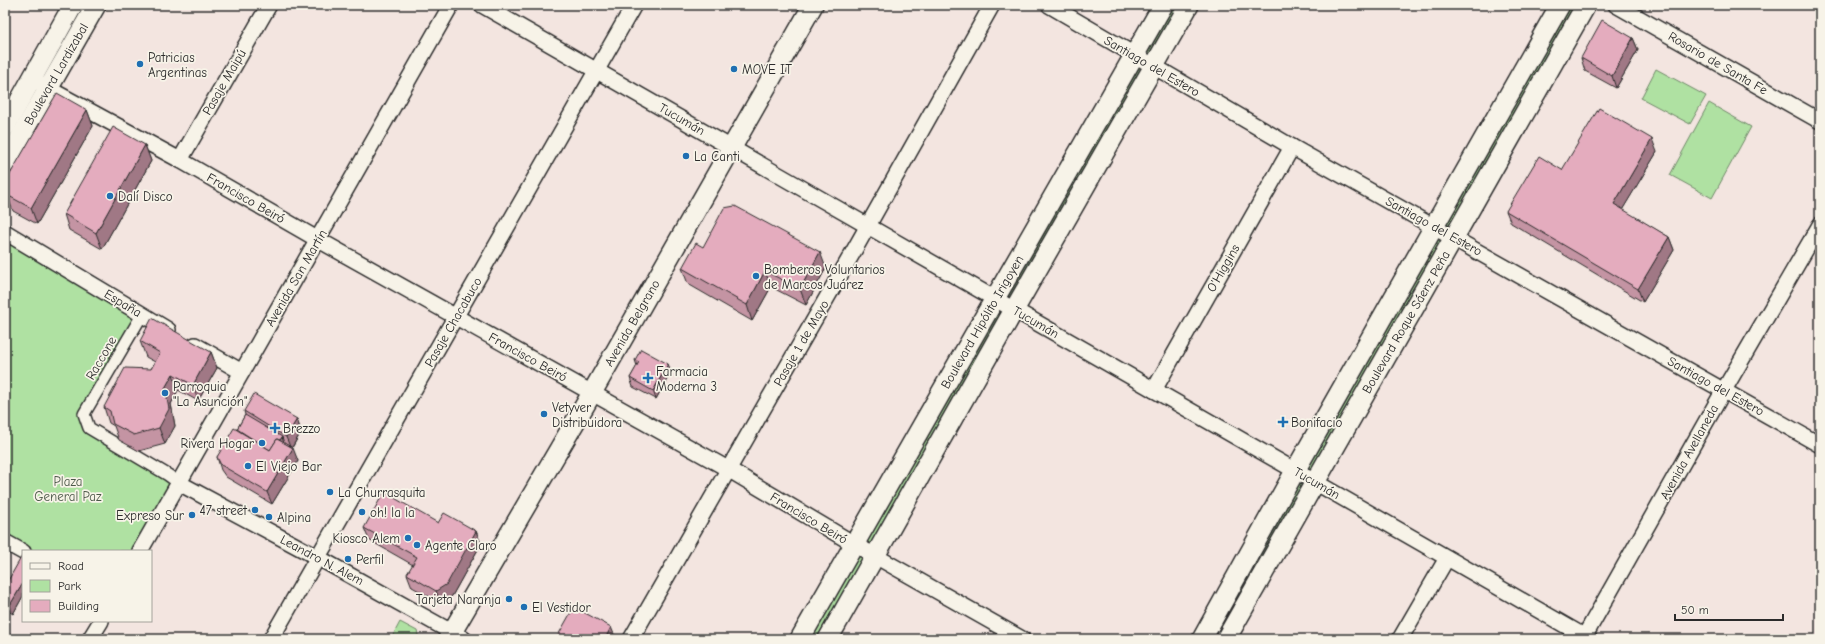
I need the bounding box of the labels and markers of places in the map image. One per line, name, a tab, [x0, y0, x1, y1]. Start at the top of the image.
place label: Patricias Argentinas	[148, 50, 207, 80]
marker: Patricias Argentinas	[135, 59, 145, 69]
place label: MOVE IT	[742, 62, 792, 77]
marker: MOVE IT	[729, 64, 739, 74]
place label: La Canti	[694, 149, 740, 164]
marker: La Canti	[681, 151, 691, 161]
place label: Dalí Disco	[118, 189, 173, 204]
marker: Dalí Disco	[105, 191, 115, 201]
place label: Bomberos Voluntarios de Marcos Juárez	[764, 262, 885, 292]
marker: Bomberos Voluntarios de Marcos Juárez	[751, 271, 761, 281]
place label: Farmacia Moderna 3	[656, 364, 717, 394]
marker: Farmacia Moderna 3	[643, 373, 653, 383]
place label: Parroquia "La Asunción"	[173, 379, 248, 409]
marker: Parroquia "La Asunción"	[160, 388, 170, 398]
place label: Vetyver Distribuidora	[552, 400, 622, 430]
marker: Vetyver Distribuidora	[539, 409, 549, 419]
place label: Bonifacio	[1291, 415, 1342, 430]
marker: Bonifacio	[1278, 417, 1288, 427]
place label: Brezzo	[283, 421, 320, 436]
marker: Brezzo	[270, 423, 280, 433]
place label: Rivera Hogar	[181, 436, 255, 451]
marker: Rivera Hogar	[257, 438, 267, 448]
place label: El Viejo Bar	[256, 459, 323, 474]
marker: El Viejo Bar	[243, 461, 253, 471]
place label: La Churrasquita	[338, 485, 425, 500]
marker: La Churrasquita	[325, 487, 335, 497]
place label: 47 street	[199, 503, 248, 518]
marker: 47 street	[250, 505, 260, 515]
place label: oh! la la	[370, 505, 415, 520]
marker: oh! la la	[357, 507, 367, 517]
place label: Expreso Sur	[116, 508, 185, 523]
marker: Expreso Sur	[187, 510, 197, 520]
place label: Alpina	[277, 510, 311, 525]
marker: Alpina	[264, 512, 274, 522]
place label: Kiosco Alem	[332, 531, 400, 546]
marker: Kiosco Alem	[403, 533, 413, 543]
place label: Agente Claro	[425, 538, 497, 553]
marker: Agente Claro	[412, 540, 422, 550]
place label: Perfil	[356, 552, 384, 567]
marker: Perfil	[343, 554, 353, 564]
place label: Tarjeta Naranja	[416, 592, 501, 607]
marker: Tarjeta Naranja	[504, 594, 514, 604]
place label: El Vestidor	[532, 600, 592, 615]
marker: El Vestidor	[519, 602, 529, 612]

